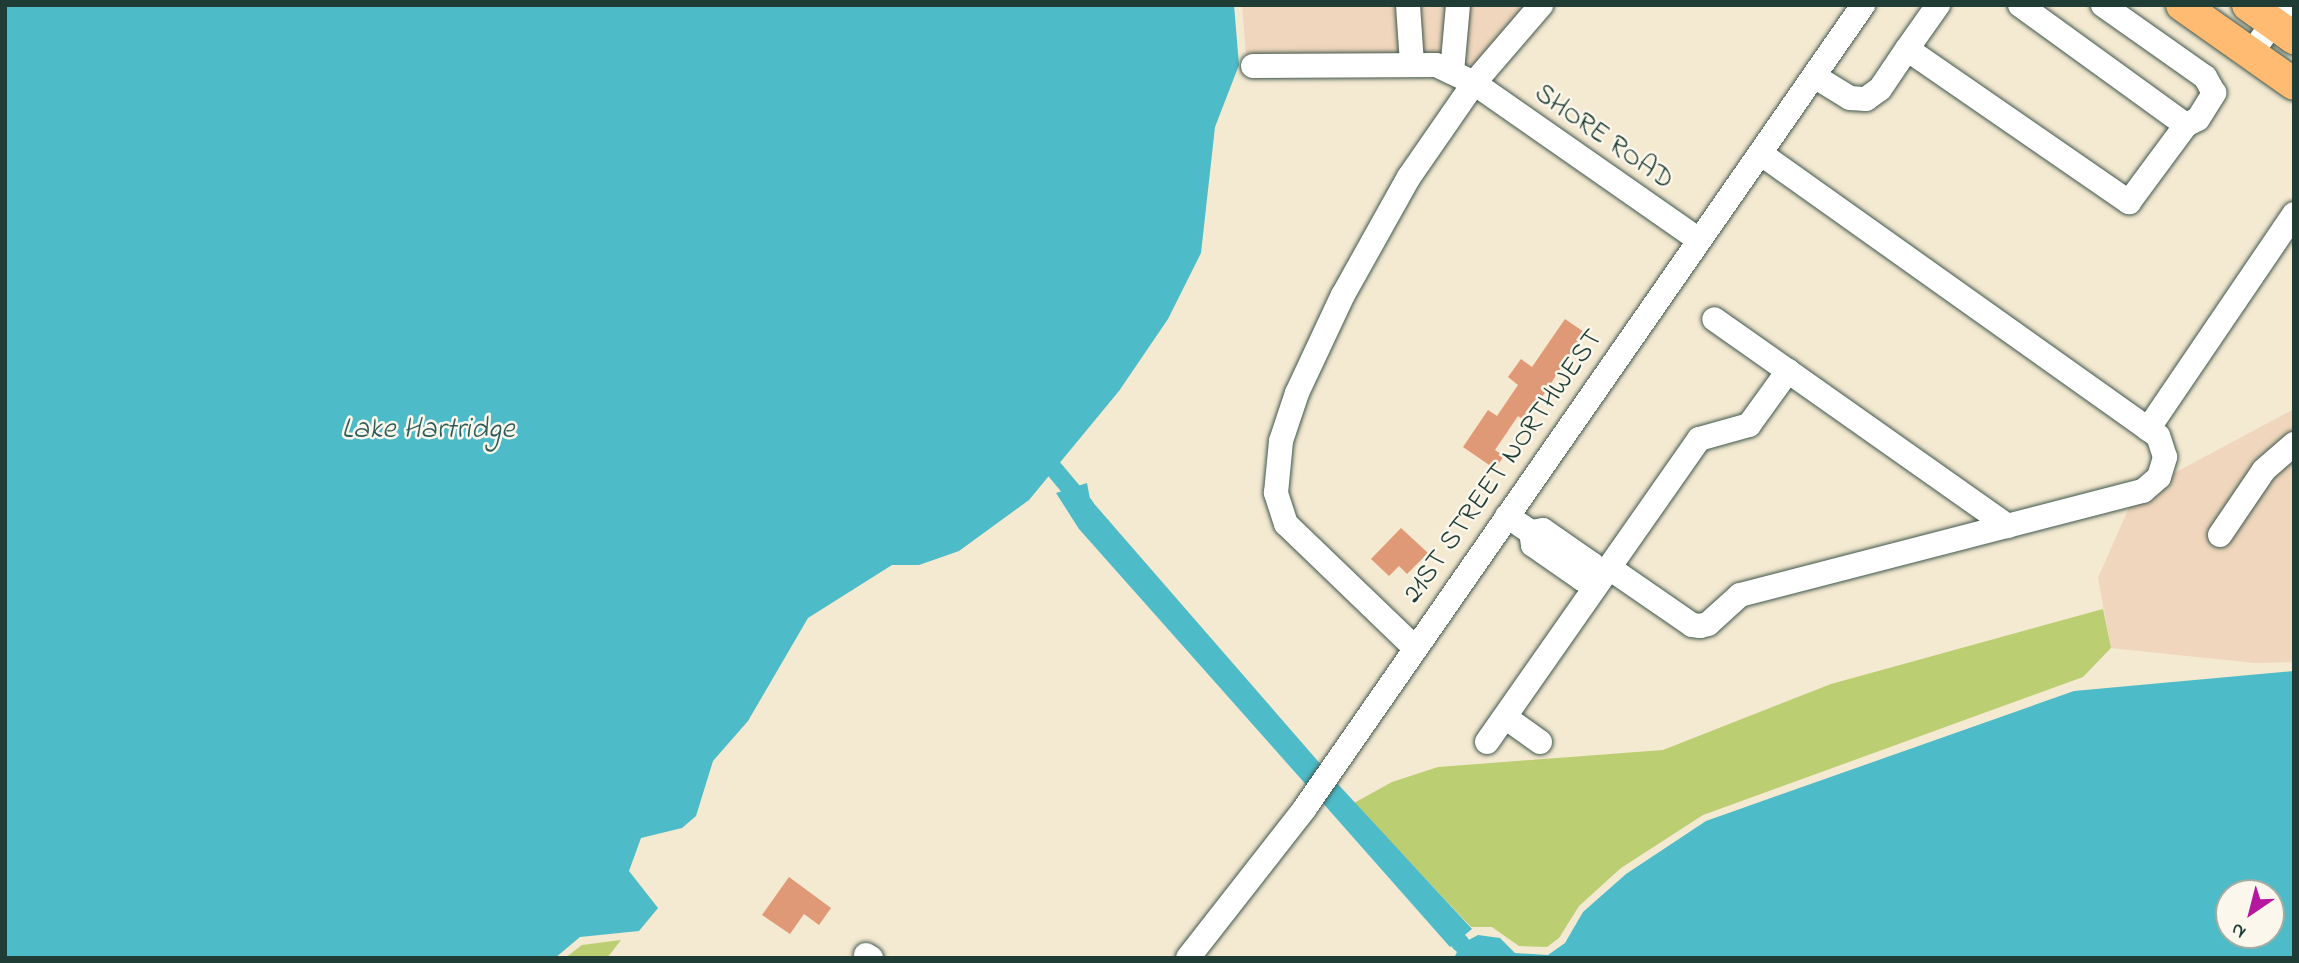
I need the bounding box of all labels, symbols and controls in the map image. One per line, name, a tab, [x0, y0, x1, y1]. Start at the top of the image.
street label: SHORE ROAD	[1527, 78, 1679, 198]
street label: 21ST STREET NORTHWEST	[1397, 324, 1611, 610]
water label: Lake Hartridge	[342, 412, 514, 448]
north arrow	[2215, 879, 2285, 949]
text: N	[2226, 915, 2252, 945]

